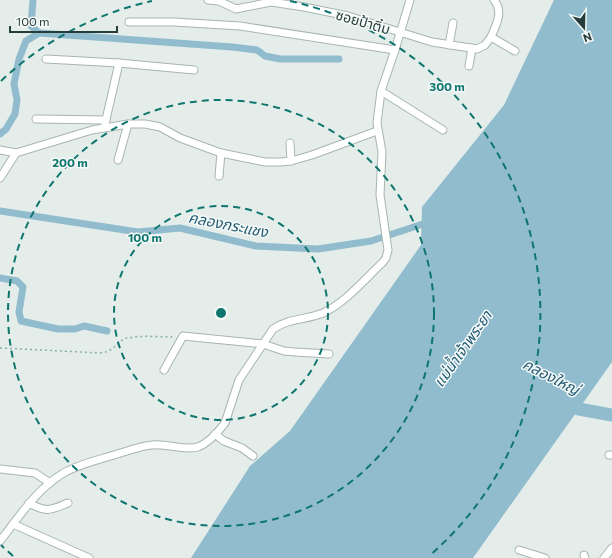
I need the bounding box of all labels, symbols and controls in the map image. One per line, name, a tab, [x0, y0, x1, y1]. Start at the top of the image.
street label: ซอยป้าติ๋ม	[334, 5, 392, 37]
scale bar	[10, 8, 117, 34]
north arrow	[564, 8, 604, 48]
text: 100 m	[16, 14, 50, 28]
text: N	[581, 30, 594, 45]
text: 300 m	[429, 79, 465, 93]
text: 200 m	[52, 155, 88, 169]
water label: คลองกระแชง	[187, 208, 270, 241]
text: 100 m	[128, 230, 162, 244]
centre of rings	[214, 306, 228, 320]
water label: แม่น้ำเจ้าพระยา	[428, 306, 496, 390]
water label: คลองใหญ่	[520, 354, 585, 399]

